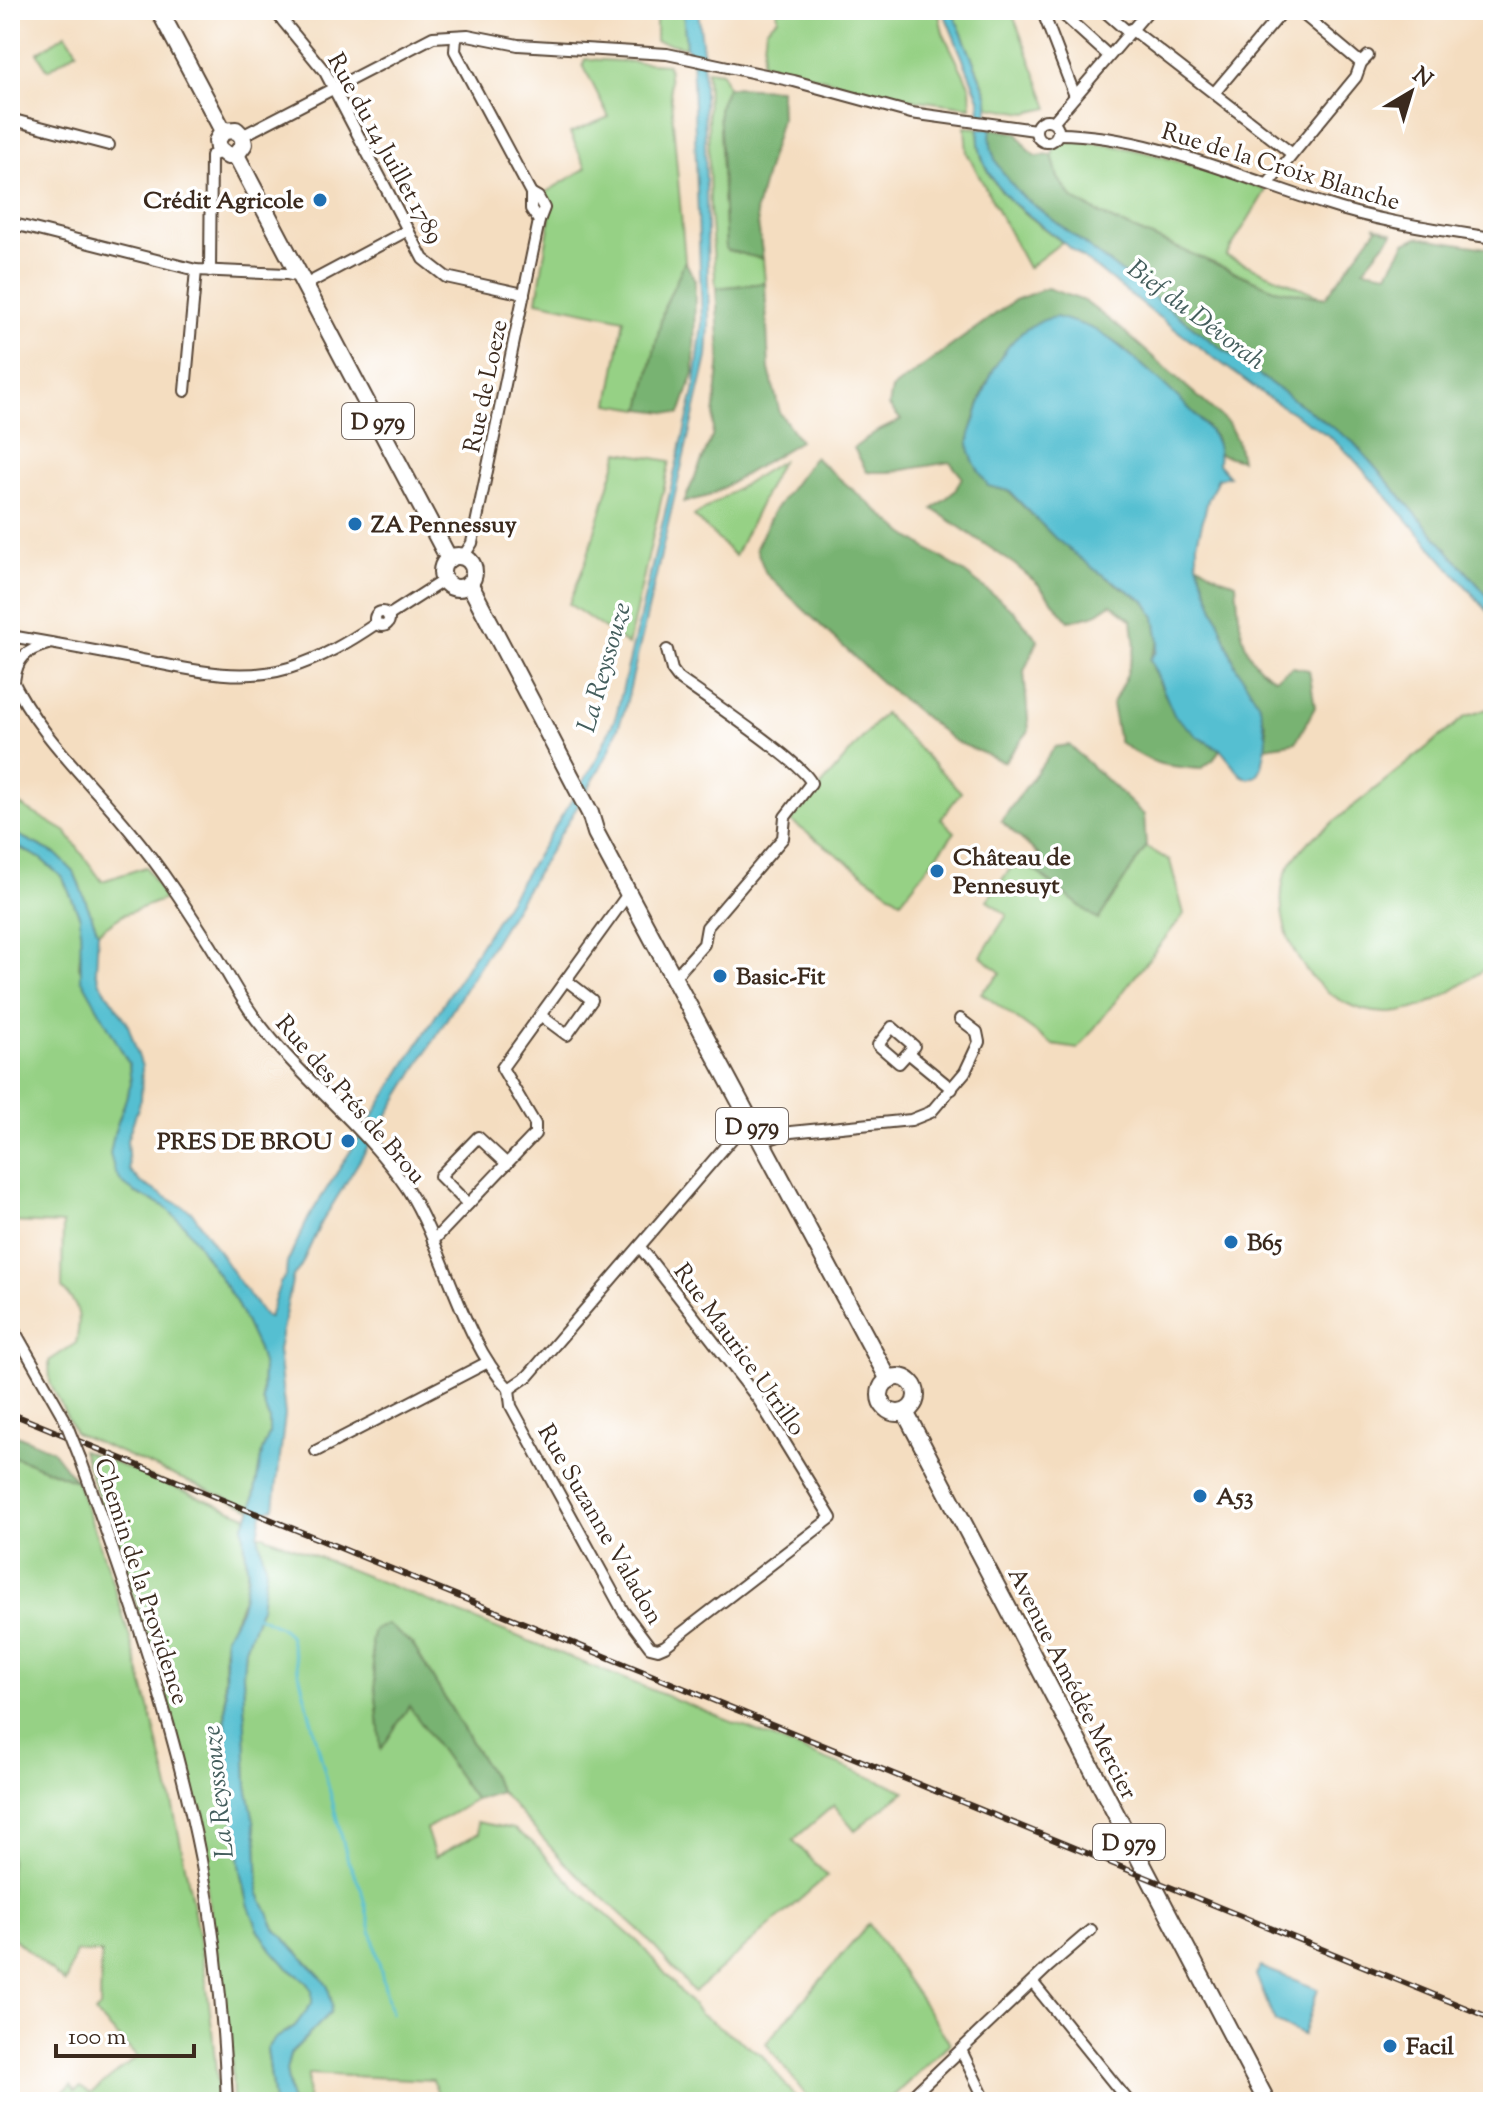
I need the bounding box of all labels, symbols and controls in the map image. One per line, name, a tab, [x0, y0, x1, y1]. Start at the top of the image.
street label: Rue du 14 Juillet 1789	[318, 47, 451, 250]
north arrow	[1371, 52, 1451, 132]
text: N	[1405, 61, 1439, 97]
street label: Rue de la Croix Blanche	[1157, 115, 1404, 220]
place label: Crédit Agricole	[143, 185, 304, 219]
marker: Crédit Agricole	[311, 191, 329, 209]
water label: Bief du Dévorah	[1119, 252, 1272, 380]
street label: Rue de Loeze	[456, 317, 518, 456]
road number: D 979	[342, 403, 414, 439]
place label: ZA Pennessuy	[371, 509, 517, 543]
marker: ZA Pennessuy	[346, 515, 364, 533]
water label: La Reyssouze	[569, 598, 642, 737]
place label: Château de Pennesuyt	[953, 842, 1071, 904]
marker: Château de Pennesuyt	[928, 862, 946, 880]
place label: Basic-Fit	[736, 961, 826, 995]
marker: Basic-Fit	[711, 967, 729, 985]
street label: Rue des Prés de Brou	[266, 1008, 433, 1192]
road number: D 979	[716, 1108, 788, 1144]
place label: PRES DE BROU	[157, 1126, 332, 1160]
marker: PRES DE BROU	[339, 1132, 357, 1150]
place label: B65	[1247, 1227, 1283, 1261]
marker: B65	[1222, 1233, 1240, 1251]
street label: Rue Maurice Utrillo	[664, 1257, 813, 1443]
street label: Rue Suzanne Valadon	[528, 1418, 671, 1632]
street label: Chemin de la Providence	[84, 1454, 196, 1709]
place label: A53	[1216, 1481, 1254, 1515]
marker: A53	[1191, 1487, 1209, 1505]
street label: Avenue Amédée Mercier	[998, 1562, 1144, 1806]
water label: La Reyssouze	[194, 1723, 245, 1860]
road number: D 979	[1093, 1824, 1165, 1860]
scale bar	[56, 2008, 194, 2058]
text: 100 m	[68, 2021, 126, 2055]
place label: Facil	[1406, 2031, 1454, 2065]
marker: Facil	[1381, 2037, 1399, 2055]

